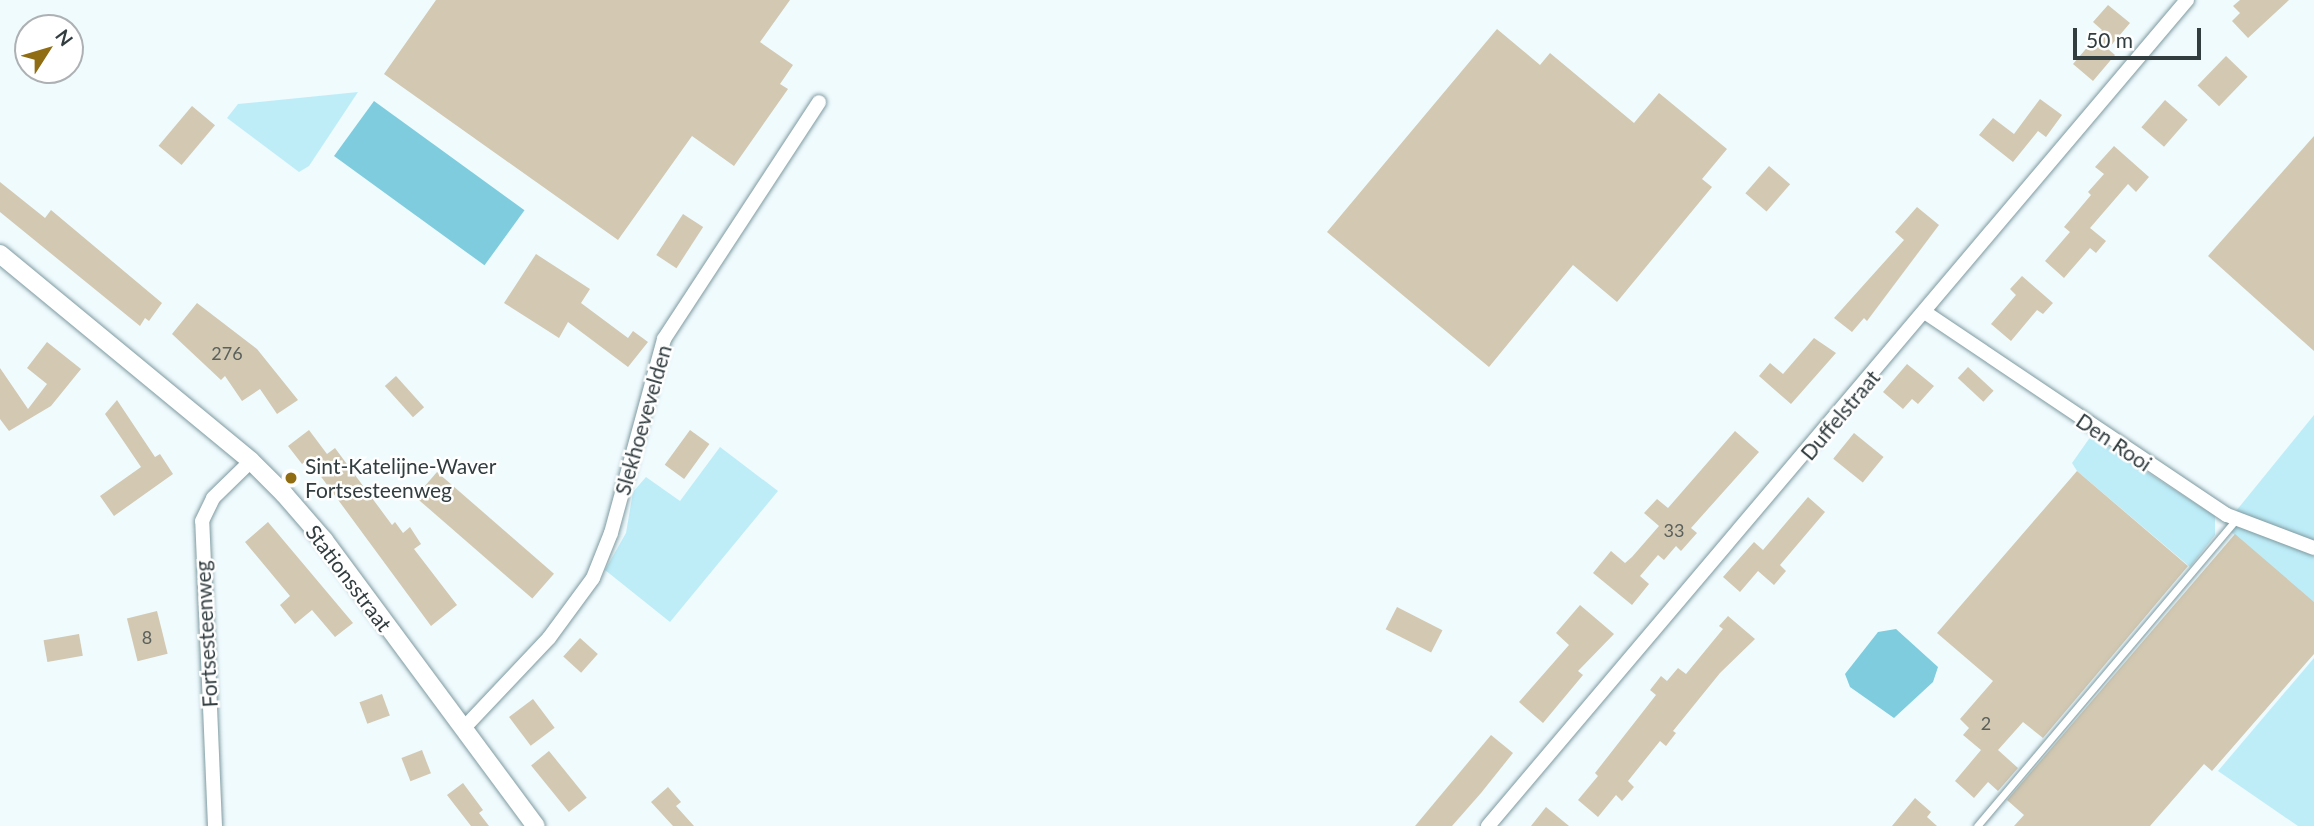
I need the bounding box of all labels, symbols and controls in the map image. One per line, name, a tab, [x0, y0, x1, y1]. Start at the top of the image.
north arrow	[14, 14, 84, 84]
scale bar	[2076, 14, 2204, 58]
text: N	[51, 24, 78, 50]
text: 50 m	[2086, 27, 2133, 52]
house number: 276	[211, 342, 243, 364]
street label: Slekhoevevelden	[610, 342, 676, 498]
street label: Duffelstraat	[1795, 365, 1885, 465]
street label: Den Rooi	[2072, 408, 2156, 476]
place label: Sint-Katelijne-Waver Fortsesteenweg	[305, 453, 496, 503]
marker: Sint-Katelijne-Waver Fortsesteenweg	[283, 470, 299, 486]
house number: 33	[1664, 519, 1684, 541]
street label: Stationsstraat	[301, 520, 397, 636]
street label: Fortsesteenweg	[190, 560, 222, 708]
house number: 8	[142, 626, 152, 648]
house number: 2	[1981, 712, 1991, 734]

